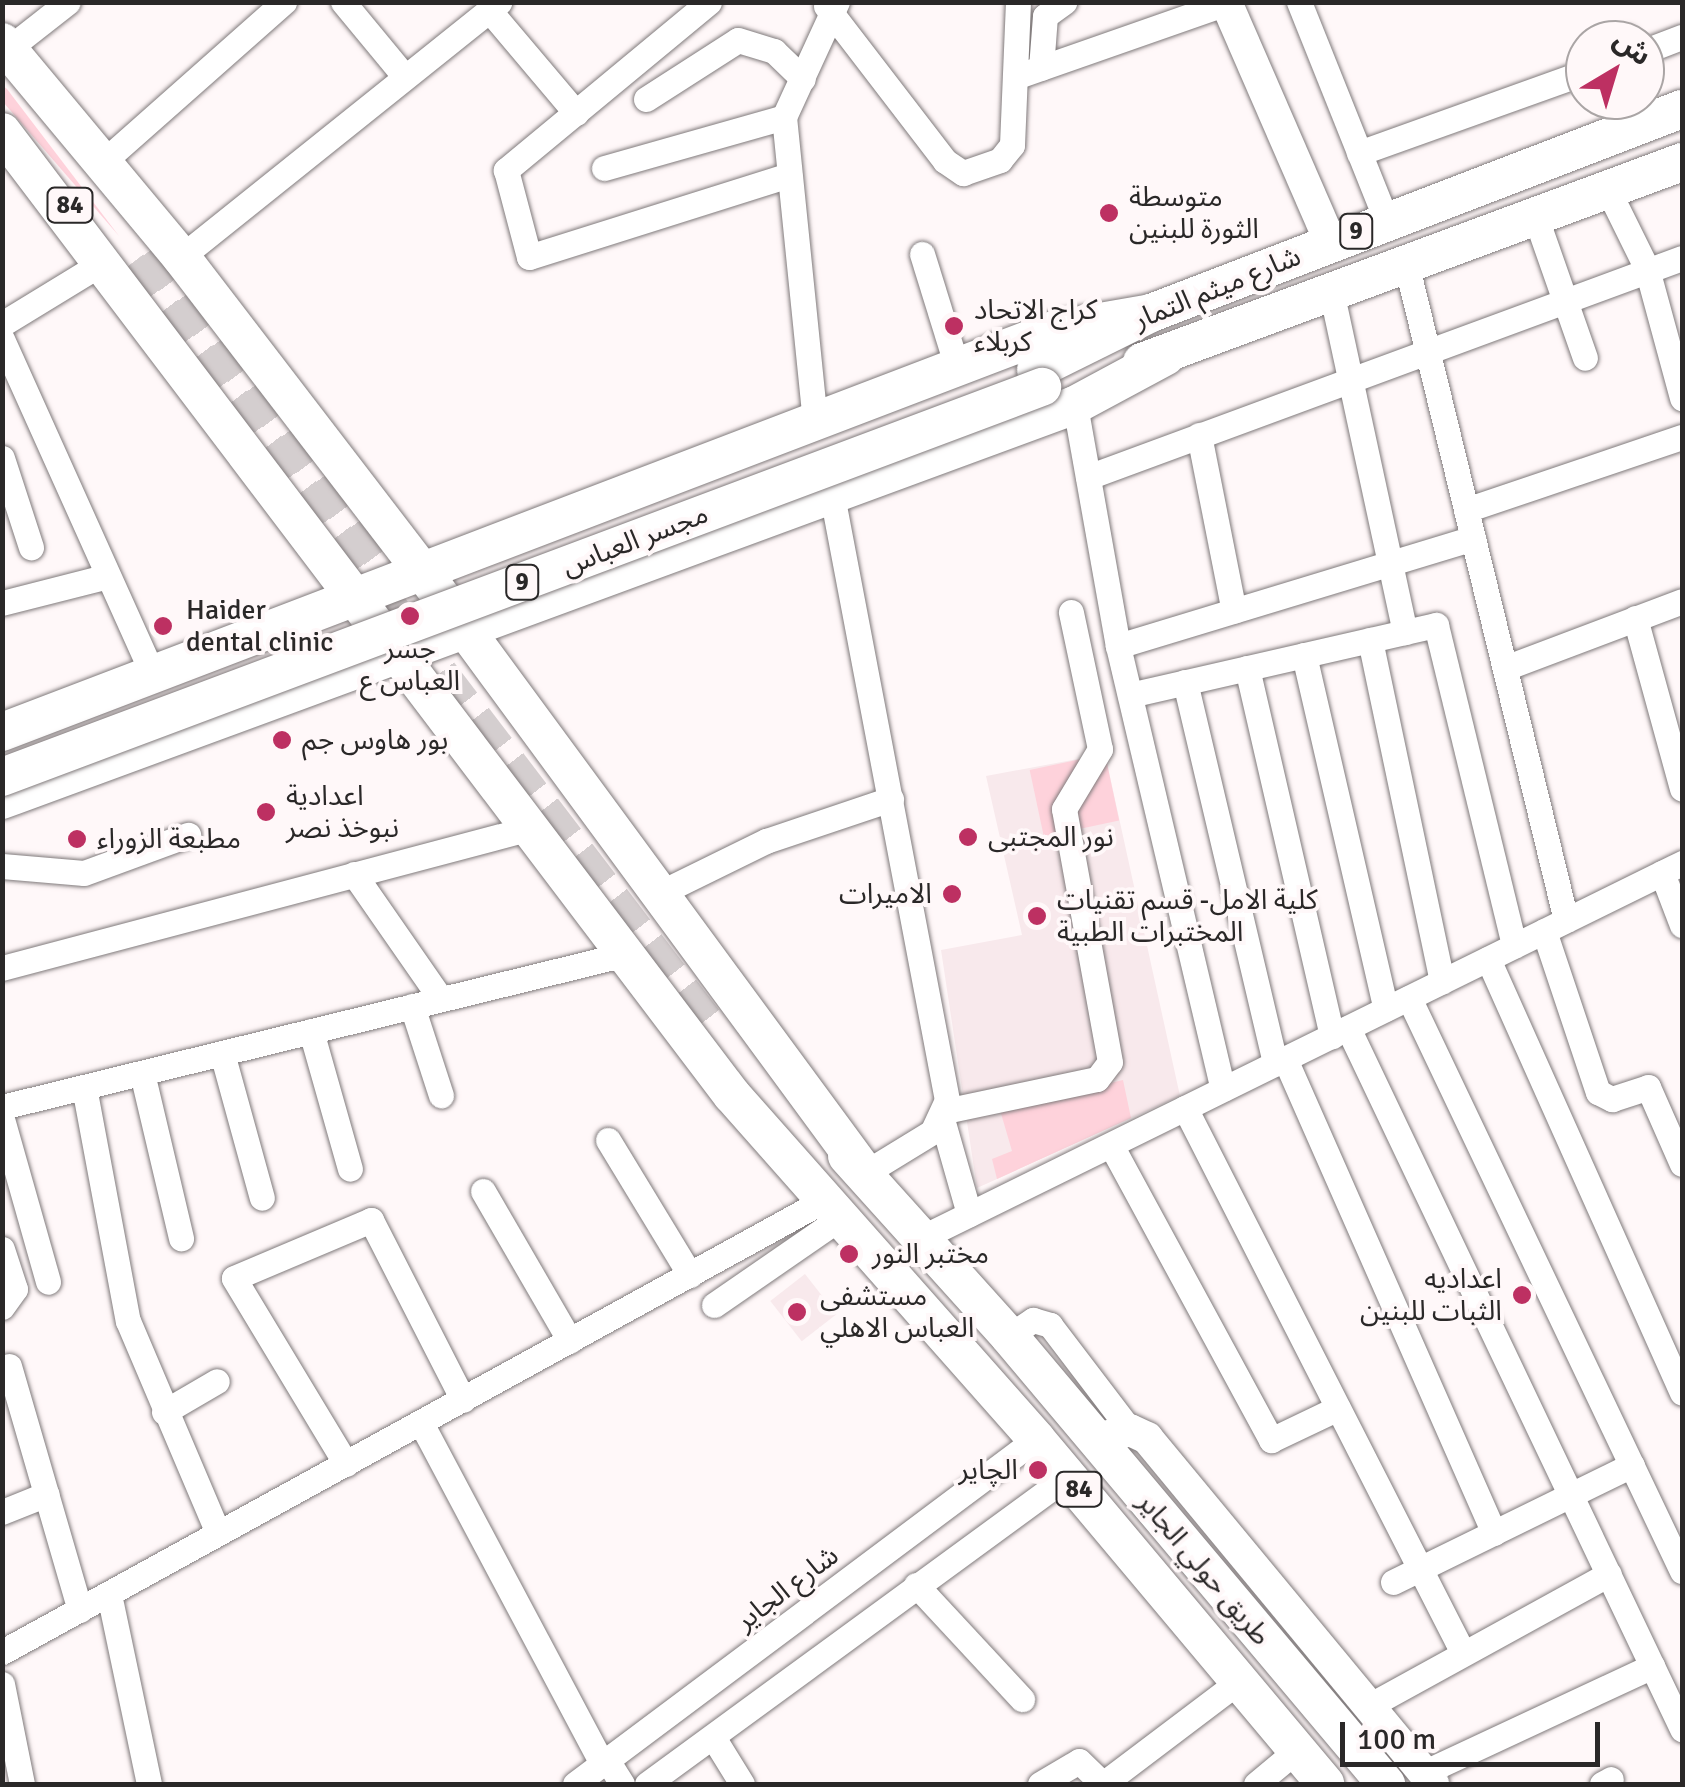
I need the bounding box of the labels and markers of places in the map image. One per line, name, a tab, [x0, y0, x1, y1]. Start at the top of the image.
place label: متوسطة الثورة للبنين	[1129, 180, 1259, 246]
marker: متوسطة الثورة للبنين	[1098, 202, 1120, 224]
place label: كراج الاتحاد كربلاء	[974, 293, 1097, 359]
marker: كراج الاتحاد كربلاء	[943, 315, 965, 337]
place label: Haider dental clinic	[186, 593, 333, 659]
marker: جسر العباس ع	[399, 605, 421, 627]
marker: Haider dental clinic	[150, 613, 176, 639]
place label: جسر العباس ع	[360, 632, 460, 698]
place label: بور هاوس جم	[302, 723, 448, 757]
marker: بور هاوس جم	[271, 729, 293, 751]
place label: اعدادية نبوخذ نصر	[286, 779, 399, 845]
marker: اعدادية نبوخذ نصر	[255, 801, 277, 823]
place label: نور المجتبى	[988, 820, 1114, 854]
place label: مطبعة الزوراء	[97, 822, 241, 856]
marker: نور المجتبى	[957, 826, 979, 848]
marker: مطبعة الزوراء	[66, 828, 88, 850]
place label: الاميرات	[839, 877, 932, 911]
marker: الاميرات	[941, 883, 963, 905]
place label: كلية الامل- قسم تقنيات المختبرات الطبية	[1057, 883, 1318, 949]
marker: كلية الامل- قسم تقنيات المختبرات الطبية	[1026, 905, 1048, 927]
place label: مختبر النور	[872, 1237, 989, 1271]
marker: مختبر النور	[836, 1241, 862, 1267]
place label: اعداديه الثبات للبنين	[1360, 1262, 1502, 1328]
place label: مستشفى العباس الاهلي	[820, 1279, 974, 1345]
marker: اعداديه الثبات للبنين	[1511, 1284, 1533, 1306]
marker: مستشفى العباس الاهلي	[784, 1299, 810, 1325]
place label: الچاير	[959, 1453, 1018, 1487]
marker: الچاير	[1027, 1459, 1049, 1481]

